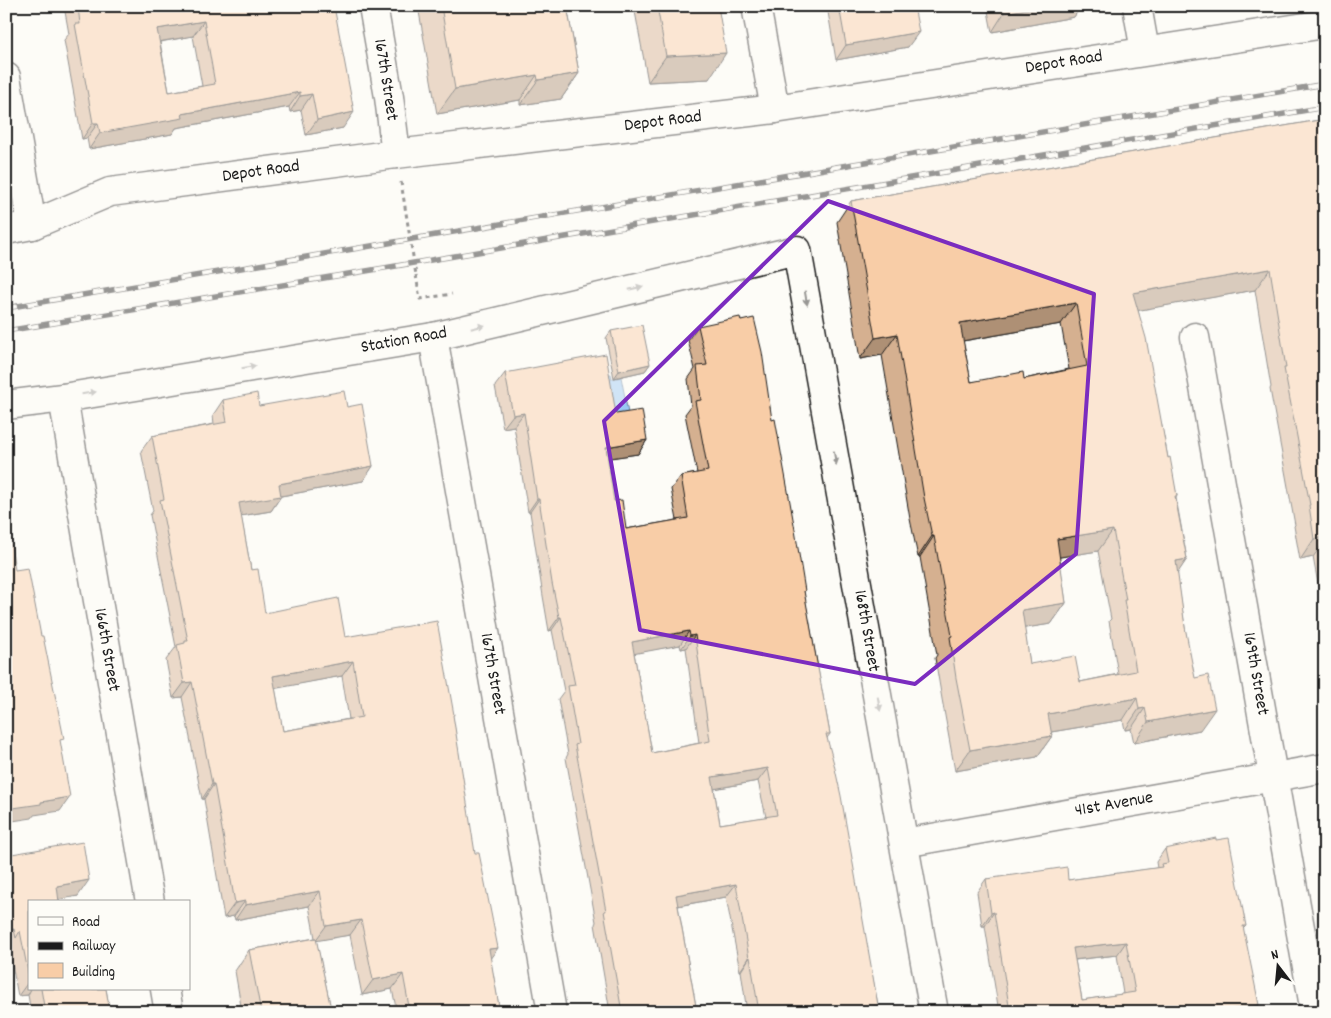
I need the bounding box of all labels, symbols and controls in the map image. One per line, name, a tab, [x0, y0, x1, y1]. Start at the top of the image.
street label: 167th Street	[366, 37, 404, 123]
street label: Depot Road	[1024, 45, 1104, 81]
street label: Depot Road	[623, 105, 703, 139]
street label: Depot Road	[221, 154, 301, 190]
one-way arrow	[629, 284, 644, 292]
one-way arrow	[802, 290, 810, 306]
street label: Station Road	[359, 321, 449, 361]
one-way arrow	[471, 323, 486, 331]
one-way arrow	[242, 363, 258, 371]
one-way arrow	[82, 389, 98, 397]
one-way arrow	[831, 450, 839, 466]
street label: 168th Street	[847, 588, 886, 674]
street label: 166th Street	[86, 606, 126, 694]
street label: 167th Street	[473, 631, 512, 717]
street label: 169th Street	[1235, 631, 1275, 718]
one-way arrow	[875, 696, 883, 711]
street label: 41st Avenue	[1073, 786, 1155, 824]
legend	[28, 900, 190, 990]
text: Road	[72, 912, 100, 934]
text: Railway	[72, 936, 116, 958]
north arrow	[1254, 940, 1304, 990]
text: N	[1269, 945, 1281, 966]
text: Building	[72, 962, 115, 984]

